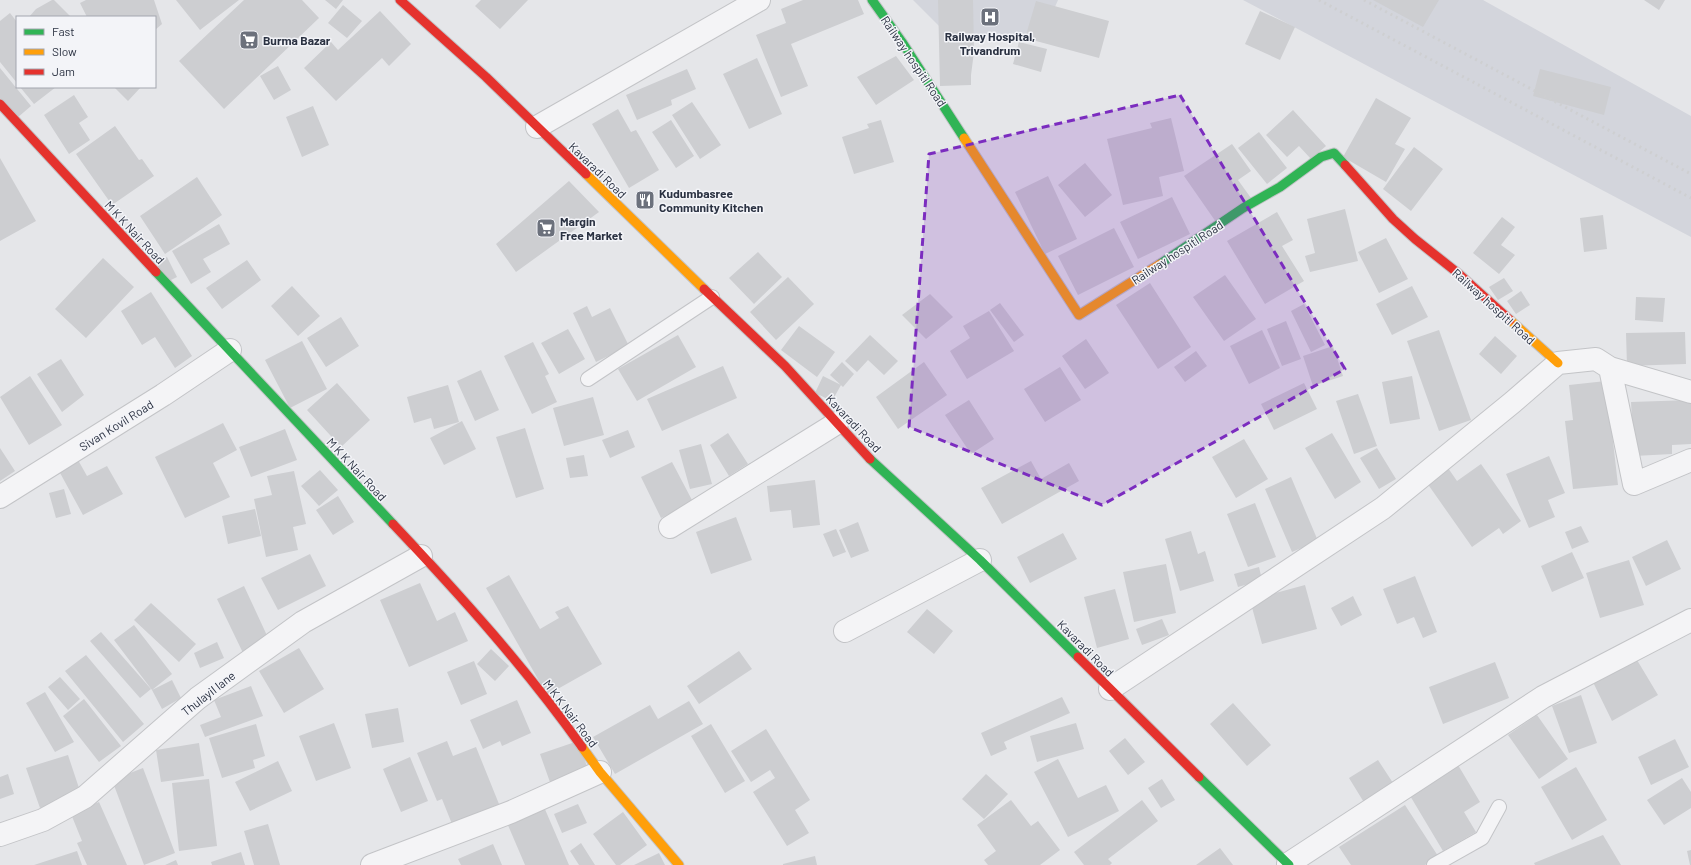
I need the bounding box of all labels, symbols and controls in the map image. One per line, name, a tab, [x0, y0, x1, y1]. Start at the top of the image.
hospital icon: Railway Hospital, Trivandrum	[979, 6, 1001, 28]
street label: Railway hospitl Road	[878, 13, 950, 109]
legend	[16, 16, 156, 88]
text: Fast	[52, 24, 75, 38]
supermarket icon: Burma Bazar	[238, 29, 260, 51]
place label: Railway Hospital, Trivandrum	[945, 29, 1035, 57]
place label: Burma Bazar	[263, 33, 331, 47]
text: Slow	[52, 44, 77, 58]
text: Jam	[52, 64, 75, 78]
street label: Kavaradi Road	[566, 139, 630, 201]
place label: Kudumbasree Community Kitchen	[659, 186, 763, 214]
restaurant icon: Kudumbasree Community Kitchen	[634, 189, 656, 211]
street label: M K K Nair Road	[102, 198, 168, 266]
place label: Margin Free Market	[560, 214, 623, 242]
supermarket icon: Margin Free Market	[535, 217, 557, 239]
street label: Railway hospitl Road	[1129, 217, 1225, 287]
street label: Railway hospitl Road	[1450, 265, 1538, 347]
street label: Kavaradi Road	[824, 391, 884, 455]
street label: Sivan Kovil Road	[76, 397, 156, 453]
street label: M K K Nair Road	[324, 435, 390, 503]
street label: Kavaradi Road	[1055, 617, 1117, 679]
street label: Thulayil lane	[178, 668, 238, 718]
street label: M K K Nair Road	[541, 676, 601, 750]

